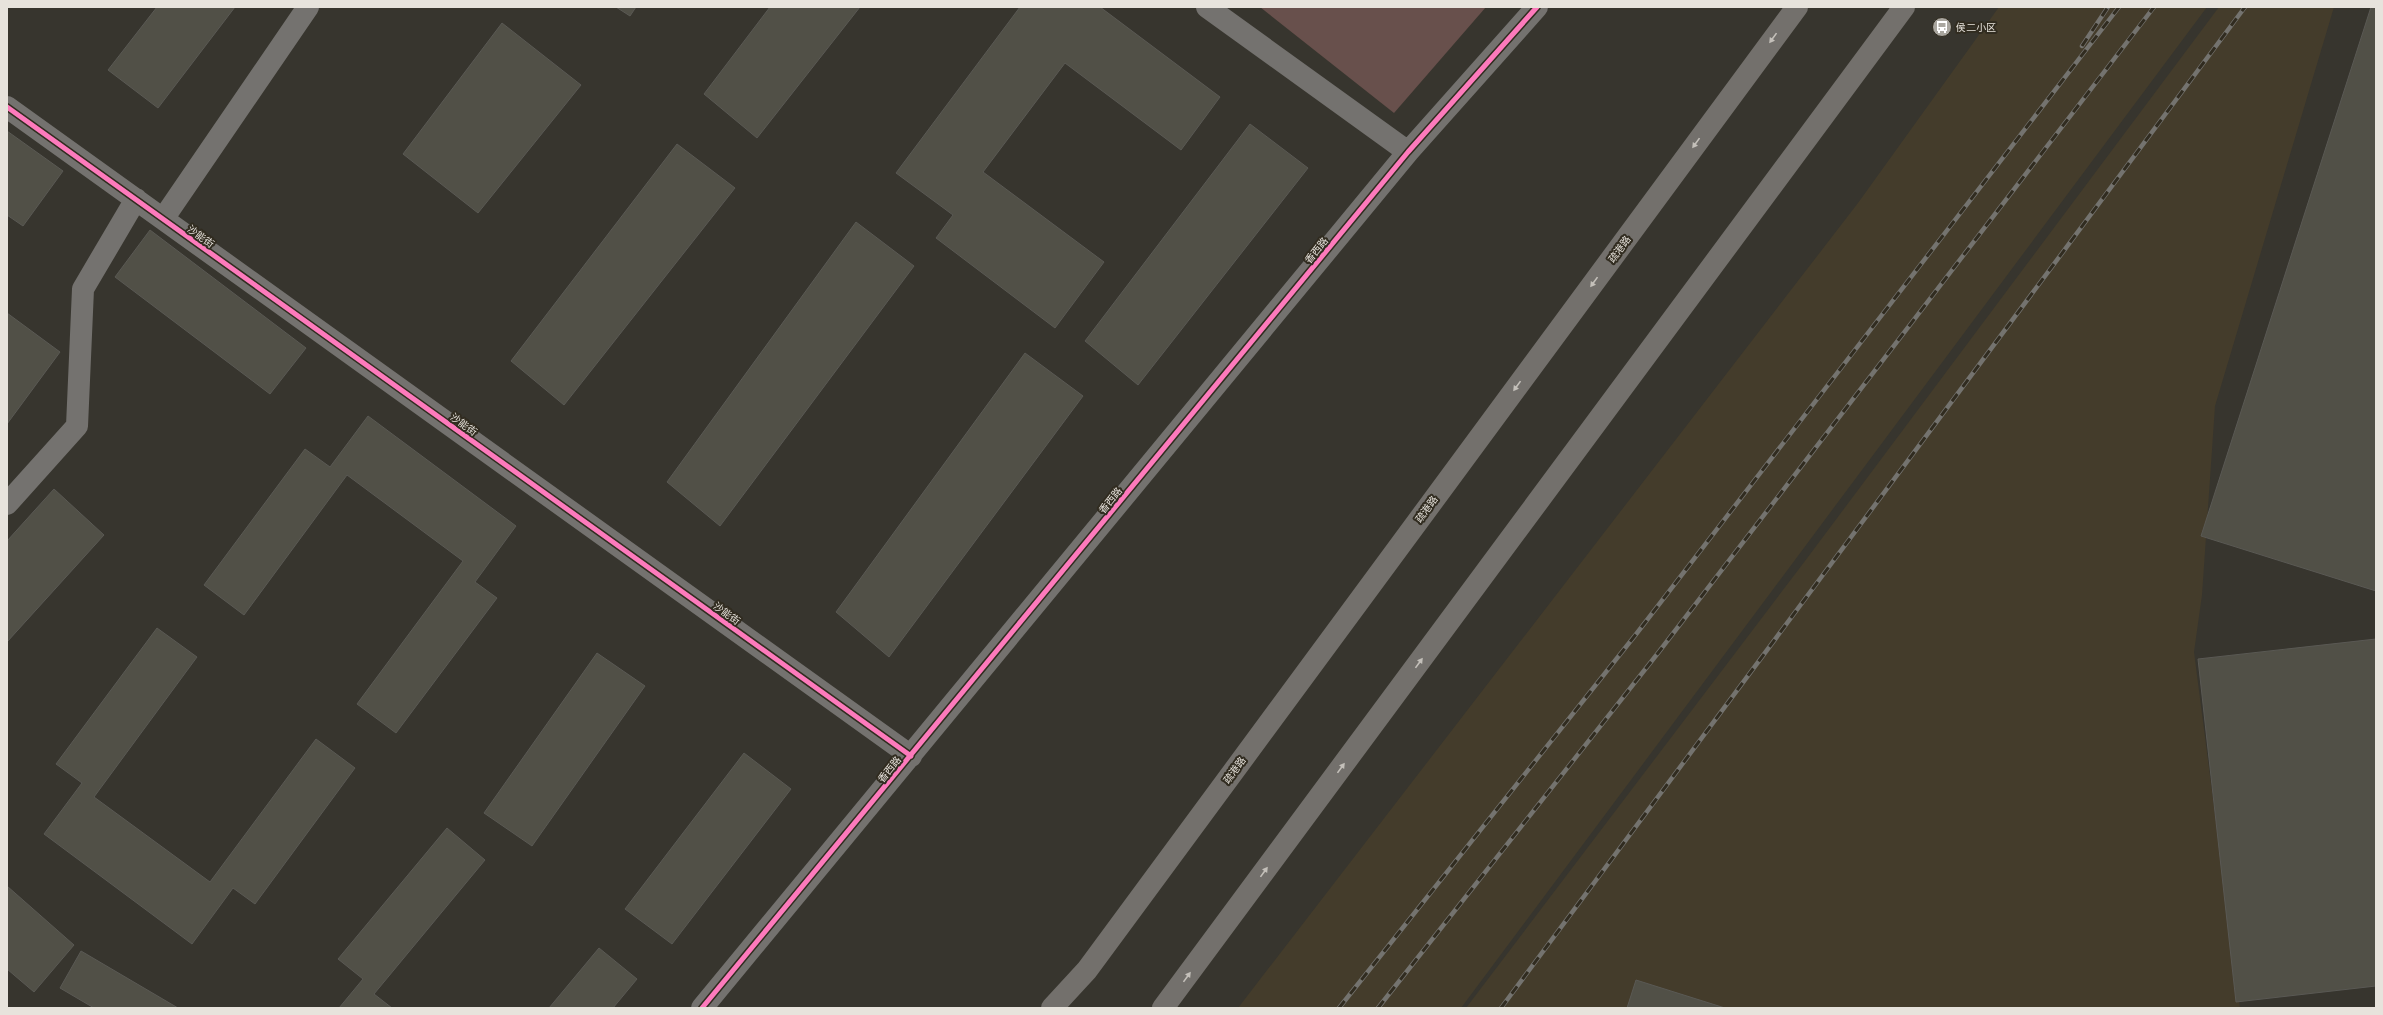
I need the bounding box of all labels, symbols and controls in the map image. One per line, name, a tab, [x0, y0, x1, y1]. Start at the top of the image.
bus stop icon: 侯二小区	[1931, 16, 1953, 38]
place label: 侯二小区	[1956, 22, 1996, 34]
one-way arrow	[1769, 33, 1778, 44]
one-way arrow	[1692, 138, 1700, 148]
street label: 沙能街	[185, 223, 216, 250]
street label: 疏港路	[1606, 234, 1633, 265]
street label: 香西路	[1303, 235, 1331, 266]
one-way arrow	[1590, 276, 1598, 287]
one-way arrow	[1513, 381, 1521, 392]
street label: 沙能街	[448, 411, 479, 438]
street label: 香西路	[1097, 485, 1125, 516]
street label: 疏港路	[1413, 494, 1440, 525]
street label: 沙能街	[711, 600, 742, 627]
one-way arrow	[1415, 658, 1423, 669]
street label: 香西路	[876, 754, 904, 785]
street label: 疏港路	[1221, 755, 1248, 786]
one-way arrow	[1337, 762, 1346, 773]
one-way arrow	[1260, 867, 1268, 878]
one-way arrow	[1183, 972, 1191, 982]

